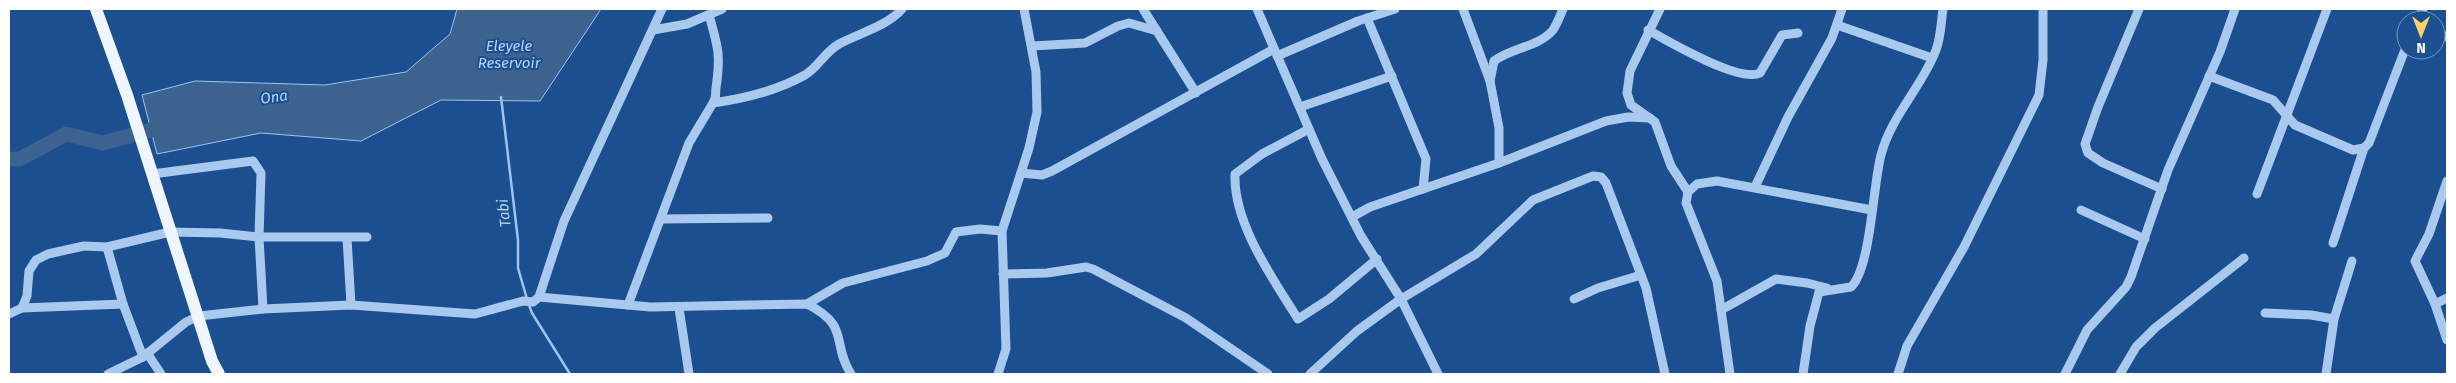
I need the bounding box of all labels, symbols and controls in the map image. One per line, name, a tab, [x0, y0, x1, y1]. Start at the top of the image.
north arrow	[2396, 10, 2446, 60]
water label: Eleyele Reservoir	[478, 37, 542, 72]
text: N	[2416, 39, 2426, 56]
water label: Ona	[259, 86, 289, 108]
water label: Tabi	[493, 198, 515, 228]

